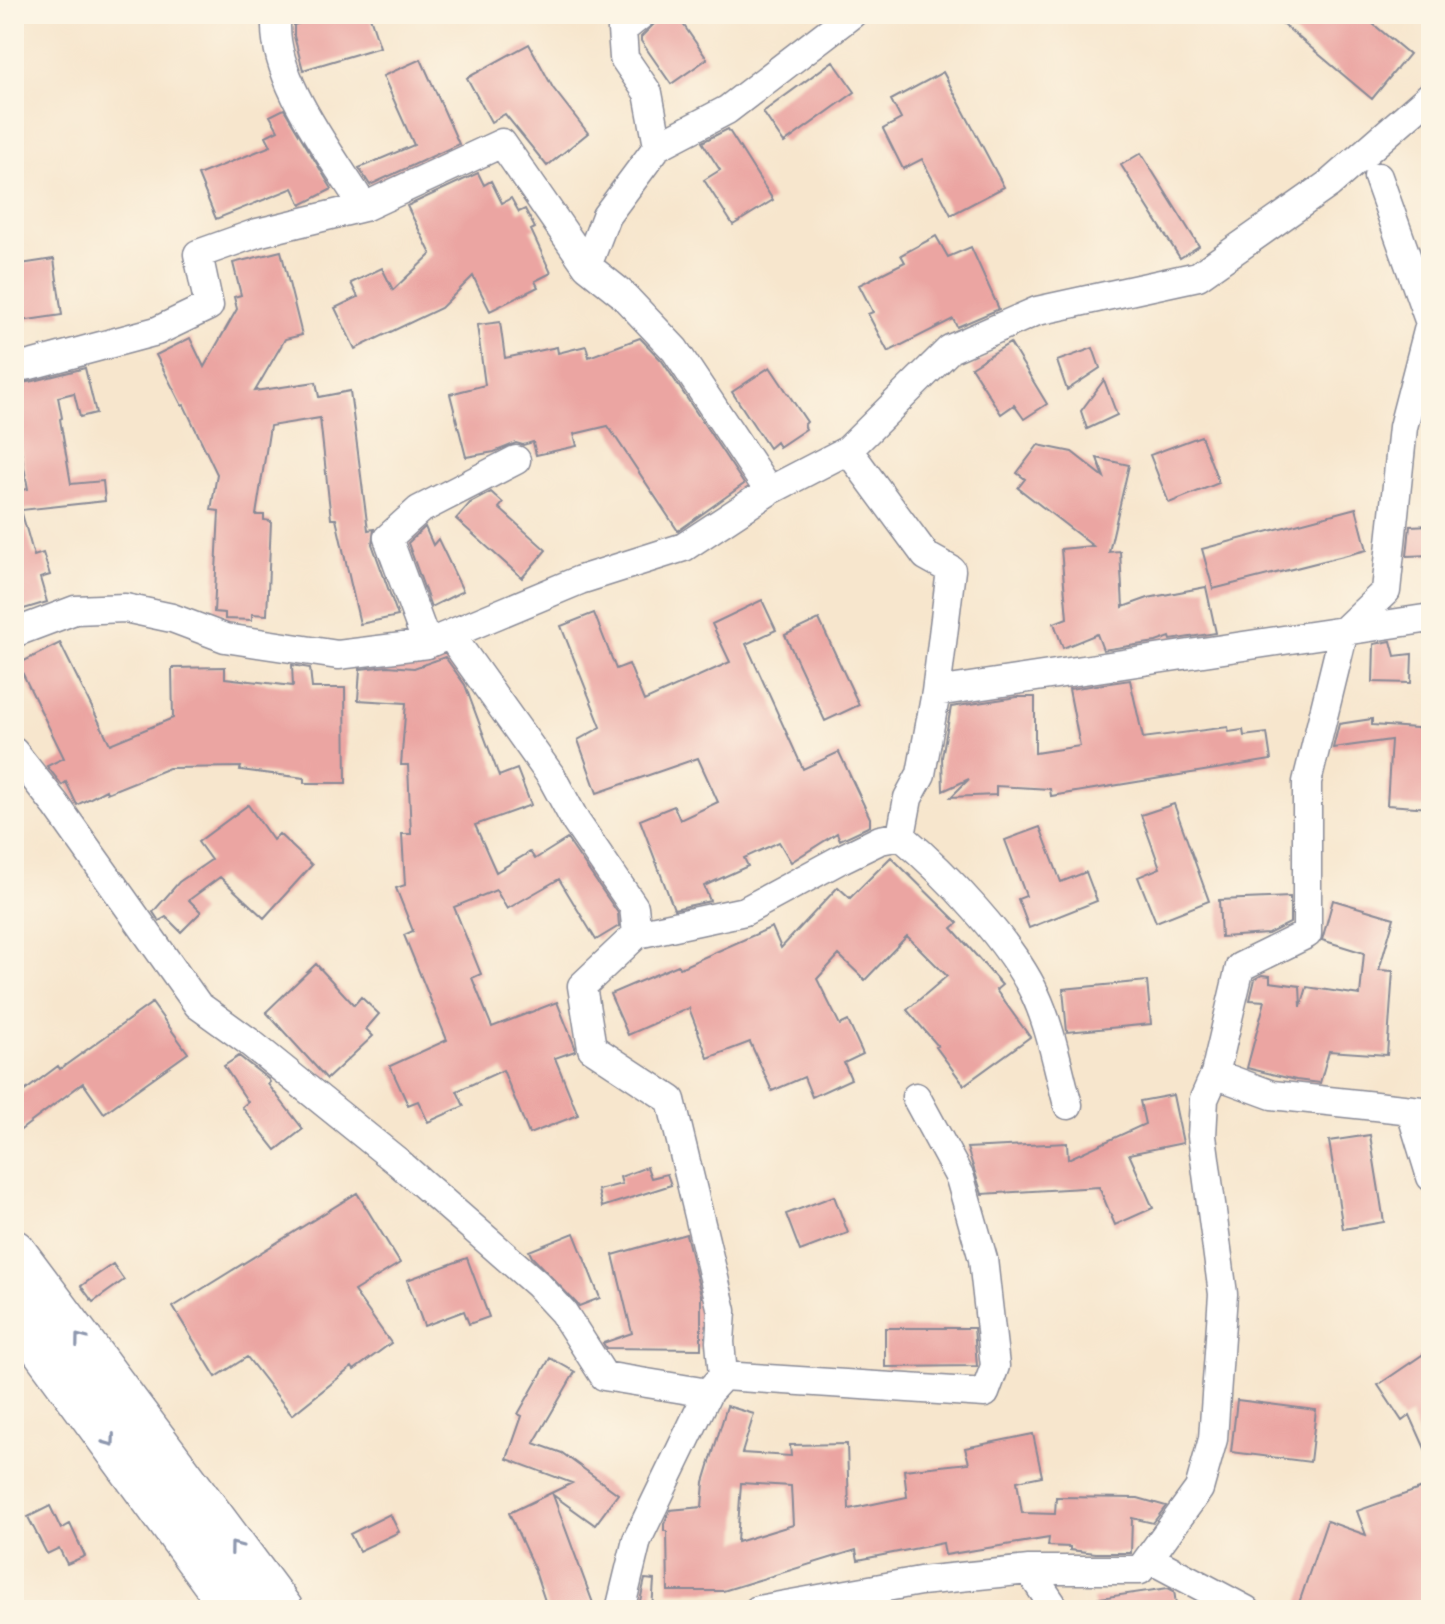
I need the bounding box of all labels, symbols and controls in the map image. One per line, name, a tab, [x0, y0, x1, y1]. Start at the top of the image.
one-way arrow	[75, 1333, 89, 1348]
one-way arrow	[100, 1432, 115, 1447]
one-way arrow	[230, 1542, 245, 1556]

